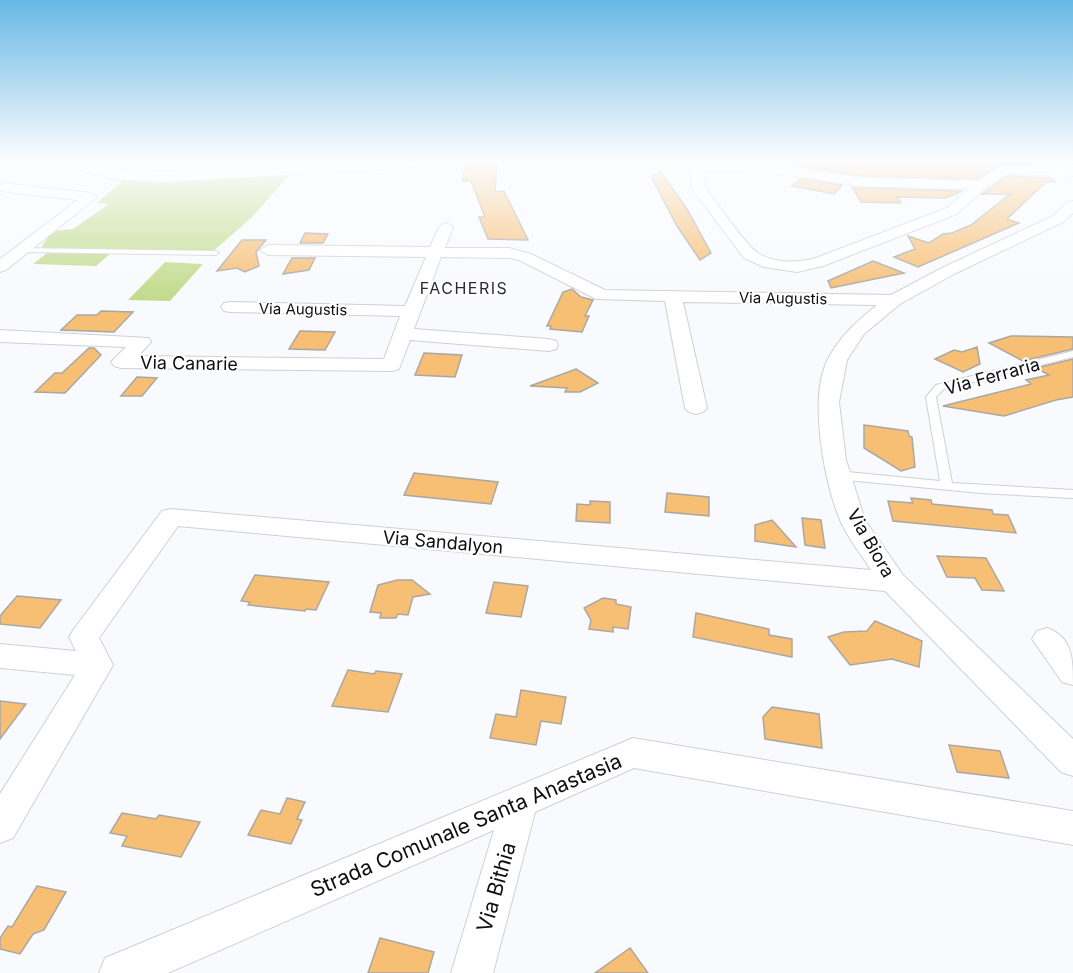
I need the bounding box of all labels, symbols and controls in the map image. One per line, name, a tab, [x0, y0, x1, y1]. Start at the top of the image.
district label: FACHERIS	[420, 278, 508, 298]
street label: Via Augustis	[739, 288, 827, 308]
street label: Via Augustis	[259, 299, 347, 319]
street label: Via Canarie	[140, 352, 238, 374]
street label: Via Ferraria	[942, 353, 1042, 399]
street label: Via Biora	[843, 505, 899, 581]
street label: Via Sandalyon	[382, 526, 504, 558]
street label: Strada Comunale Santa Anastasia	[307, 748, 625, 902]
street label: Via Bithia	[471, 839, 521, 935]

